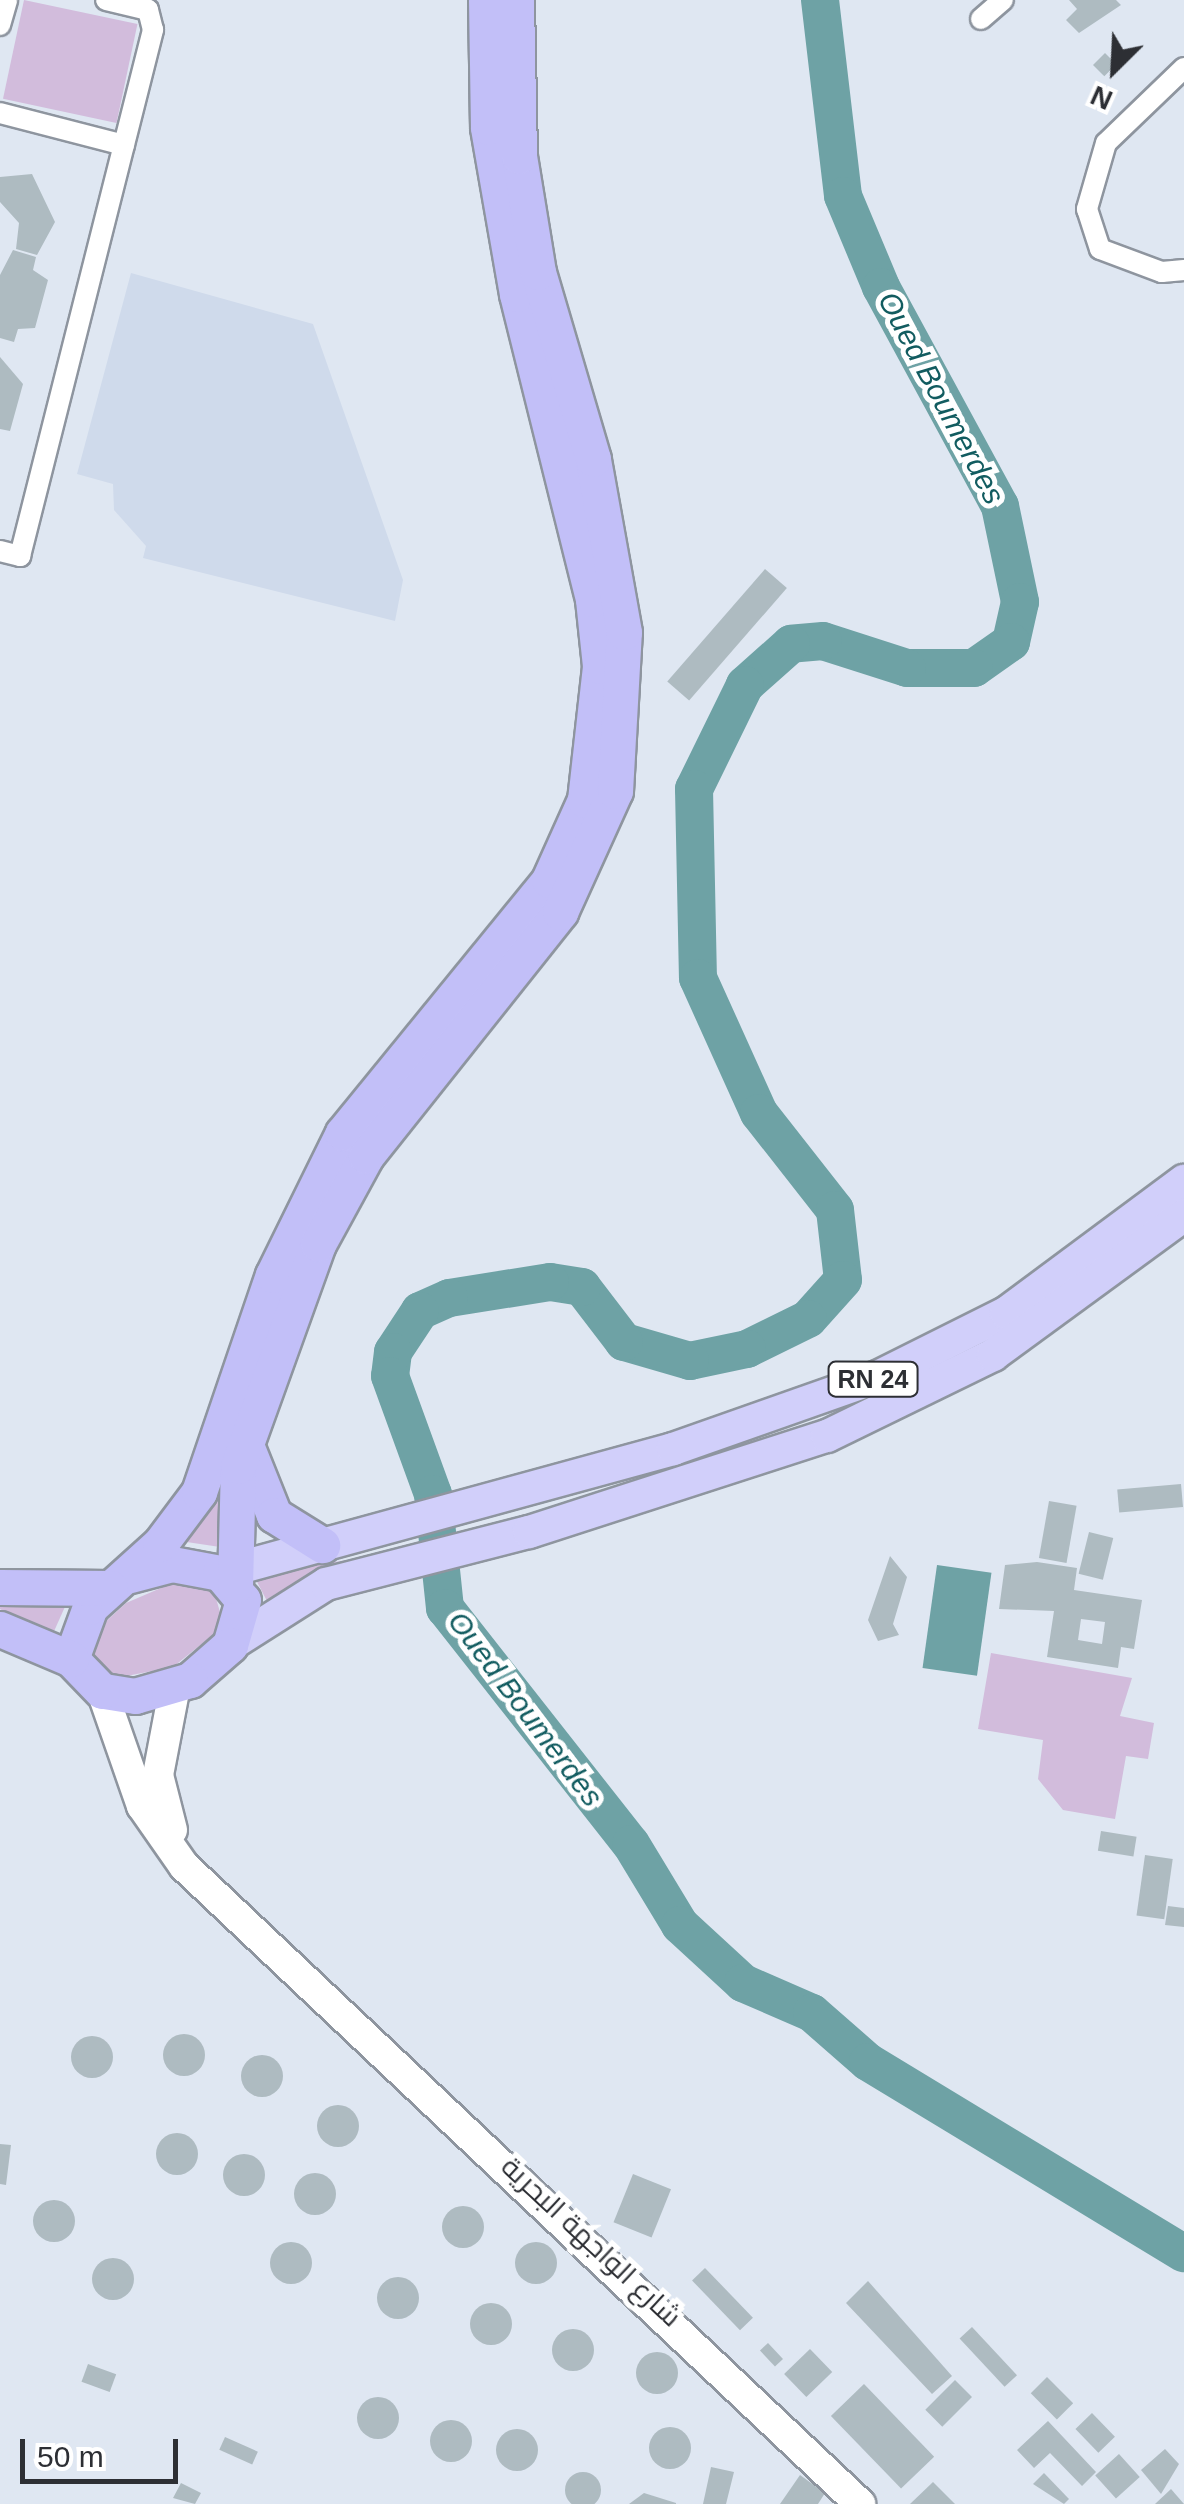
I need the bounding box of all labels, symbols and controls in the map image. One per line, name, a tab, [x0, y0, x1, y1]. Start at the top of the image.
north arrow	[1064, 20, 1164, 120]
text: N	[1086, 80, 1117, 116]
water label: Oued Boumerdes	[870, 286, 1012, 510]
road number: RN 24	[826, 1359, 920, 1399]
water label: Oued Boumerdes	[440, 1604, 610, 1814]
street label: شارع الواجهة البحرية	[494, 2150, 688, 2334]
scale bar	[25, 2419, 182, 2481]
text: 50 m	[37, 2440, 104, 2473]

